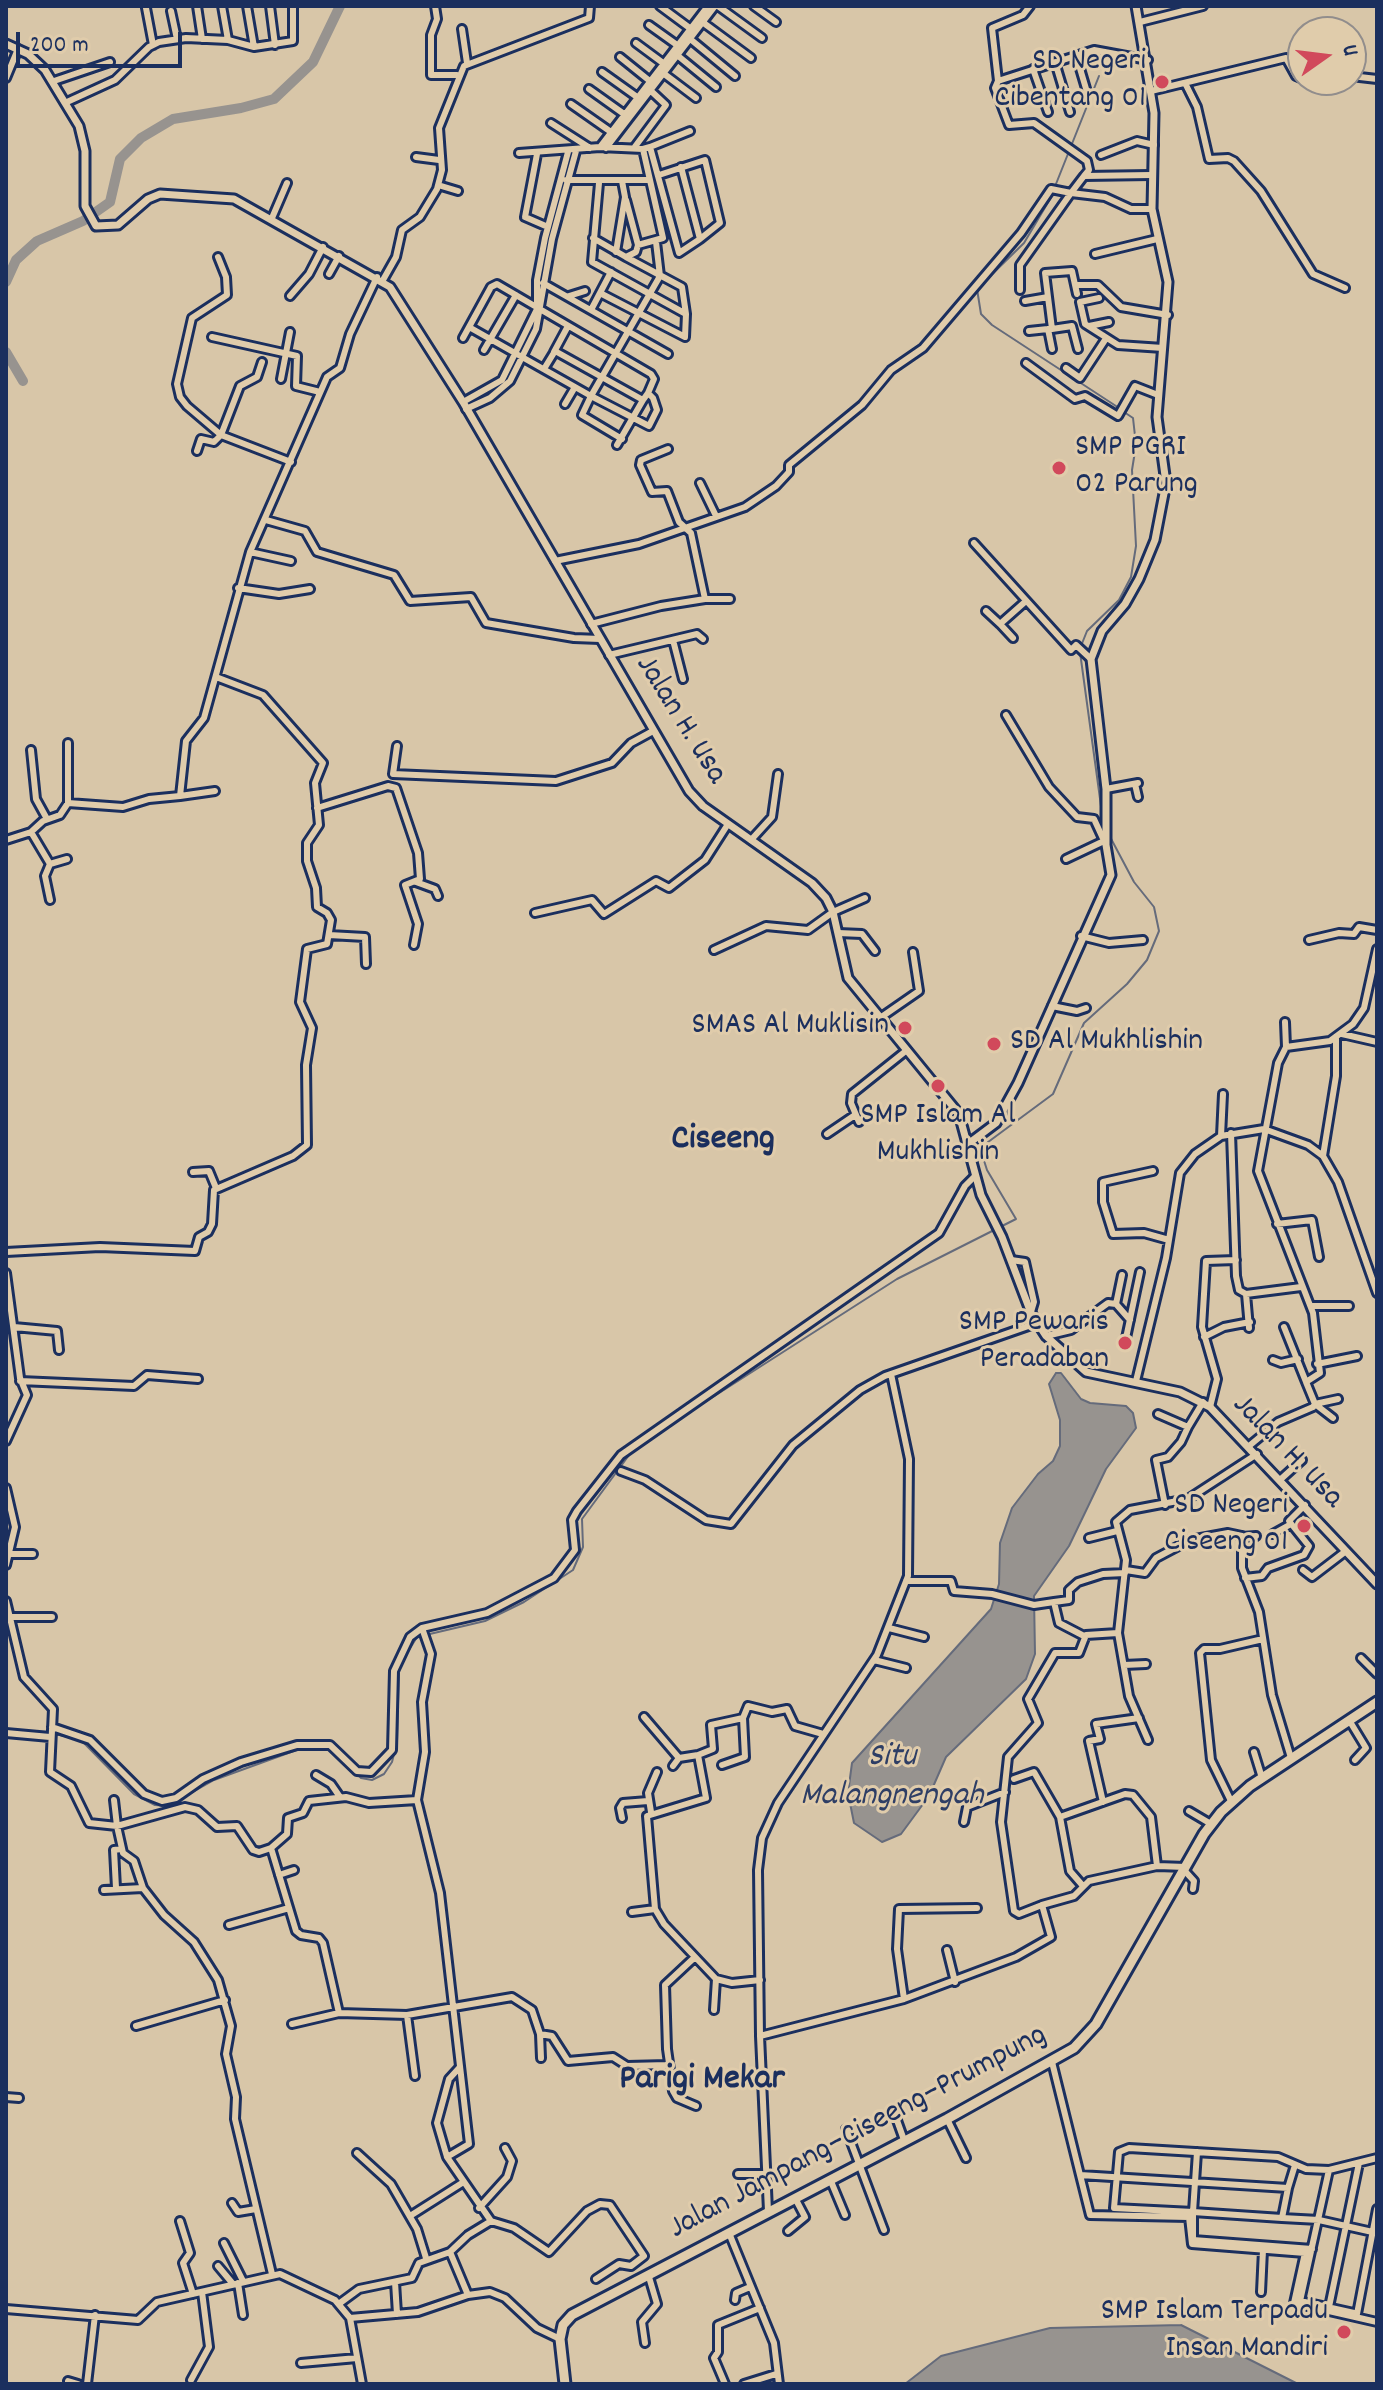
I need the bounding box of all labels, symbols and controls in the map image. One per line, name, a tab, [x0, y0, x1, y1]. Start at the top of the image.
scale bar	[20, 16, 186, 66]
north arrow	[1287, 16, 1367, 96]
text: 200 m	[30, 29, 89, 63]
text: U	[1333, 42, 1365, 59]
place label: SD Negeri Cibentang 01	[994, 45, 1146, 120]
marker: SD Negeri Cibentang 01	[1153, 73, 1171, 91]
place label: SMP PGRI 02 Parung	[1075, 431, 1198, 506]
marker: SMP PGRI 02 Parung	[1050, 459, 1068, 477]
street label: Jalan H. Usa	[624, 650, 734, 792]
place label: SMAS Al Muklisin	[692, 1009, 889, 1047]
marker: SMAS Al Muklisin	[896, 1019, 914, 1037]
place label: SD Al Mukhlishin	[1010, 1025, 1203, 1063]
marker: SD Al Mukhlishin	[985, 1035, 1003, 1053]
marker: SMP Islam Al Mukhlishin	[929, 1077, 947, 1095]
place label: SMP Islam Al Mukhlishin	[860, 1099, 1016, 1174]
district label: Ciseeng	[671, 1120, 775, 1164]
place label: SMP Pewaris Peradaban	[959, 1306, 1109, 1381]
marker: SMP Pewaris Peradaban	[1116, 1334, 1134, 1352]
street label: Jalan H. Usa	[1222, 1388, 1350, 1518]
place label: SD Negeri Ciseeng 01	[1164, 1489, 1288, 1564]
marker: SD Negeri Ciseeng 01	[1295, 1517, 1313, 1535]
water label: Situ Malangnengah	[800, 1739, 984, 1818]
street label: Jalan Jampang–Ciseeng–Prumpung	[664, 2018, 1054, 2250]
district label: Parigi Mekar	[619, 2060, 785, 2104]
place label: SMP Islam Terpadu Insan Mandiri	[1101, 2295, 1328, 2370]
marker: SMP Islam Terpadu Insan Mandiri	[1335, 2323, 1353, 2341]

